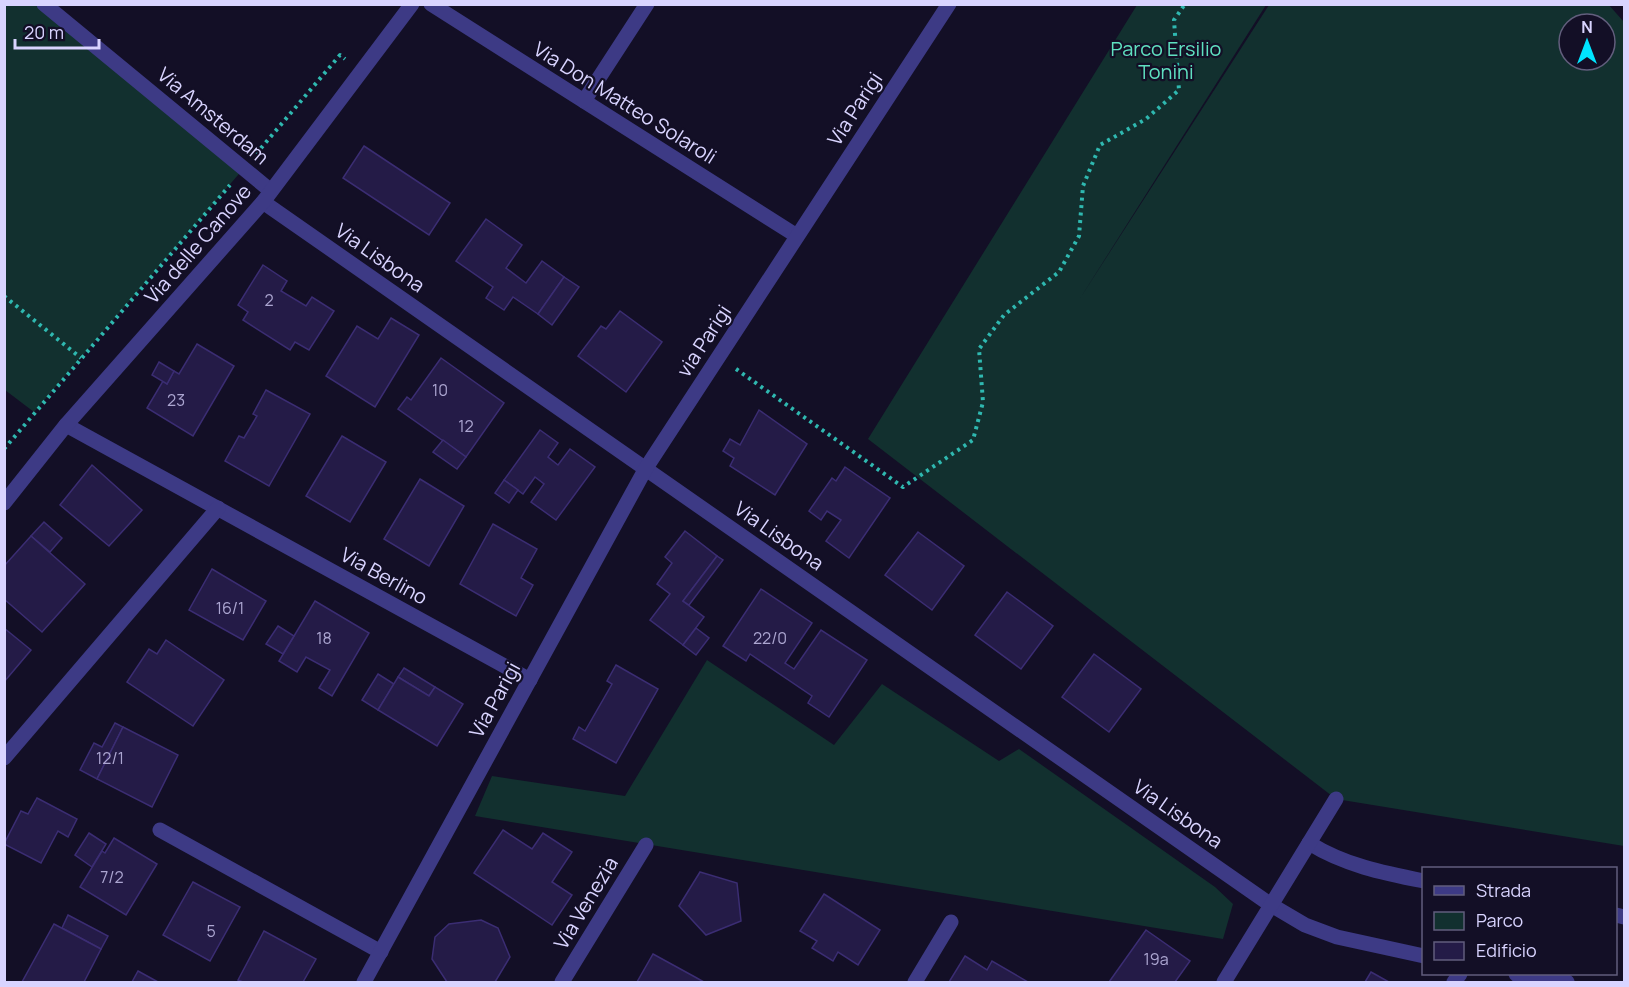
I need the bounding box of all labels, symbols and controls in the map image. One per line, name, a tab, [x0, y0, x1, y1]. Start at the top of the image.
scale bar	[15, 12, 99, 50]
north arrow	[1557, 12, 1617, 72]
text: N	[1581, 16, 1593, 38]
text: 20 m	[24, 20, 64, 44]
street label: Via Don Matteo Solaroli	[529, 35, 722, 170]
park label: Parco Ersilio Tonini	[1111, 35, 1222, 85]
street label: Via Amsterdam	[152, 61, 275, 170]
street label: Via Parigi	[821, 67, 888, 151]
street label: Via delle Canove	[138, 178, 257, 309]
street label: Via Lisbona	[330, 217, 430, 298]
house number: 2	[264, 289, 274, 311]
street label: via Parigi	[670, 299, 737, 382]
house number: 10	[432, 379, 448, 401]
house number: 23	[167, 389, 185, 411]
house number: 12	[458, 415, 474, 437]
street label: Via Lisbona	[729, 495, 829, 576]
street label: Via Berlino	[336, 541, 433, 611]
house number: 16/1	[216, 597, 244, 619]
house number: 18	[316, 627, 332, 649]
house number: 22/0	[753, 627, 787, 649]
street label: Via Parigi	[463, 657, 526, 742]
house number: 12/1	[96, 747, 124, 769]
street label: Via Lisbona	[1128, 773, 1228, 854]
street label: Via Venezia	[547, 851, 624, 954]
house number: 7/2	[100, 866, 124, 888]
legend	[1422, 867, 1617, 975]
text: Strada	[1476, 878, 1531, 902]
text: Parco	[1476, 908, 1523, 932]
house number: 5	[206, 920, 216, 942]
text: Edificio	[1476, 938, 1537, 962]
house number: 19a	[1143, 948, 1169, 970]

